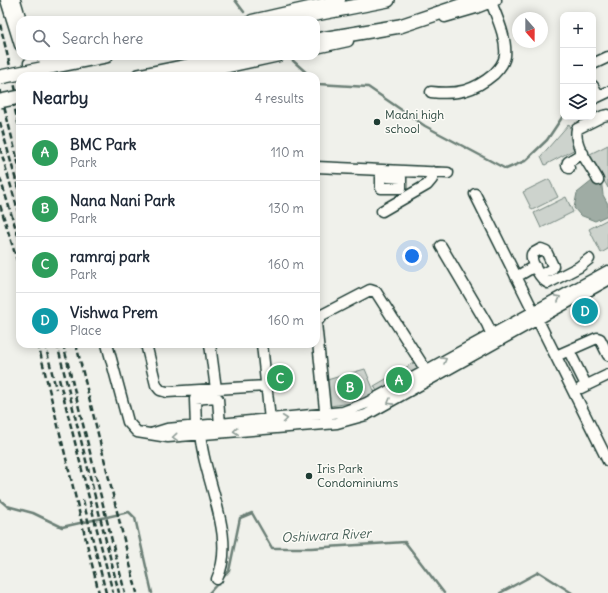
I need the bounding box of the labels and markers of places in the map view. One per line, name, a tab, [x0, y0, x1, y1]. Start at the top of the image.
place label: Madni high school	[385, 107, 444, 136]
marker: Madni high school	[372, 117, 382, 127]
pin: D	[572, 296, 598, 326]
pin: C	[267, 363, 293, 393]
pin: A	[386, 365, 412, 395]
pin: B	[337, 372, 363, 402]
place label: Iris Park Condominiums	[317, 461, 398, 490]
marker: Iris Park Condominiums	[304, 471, 314, 481]

